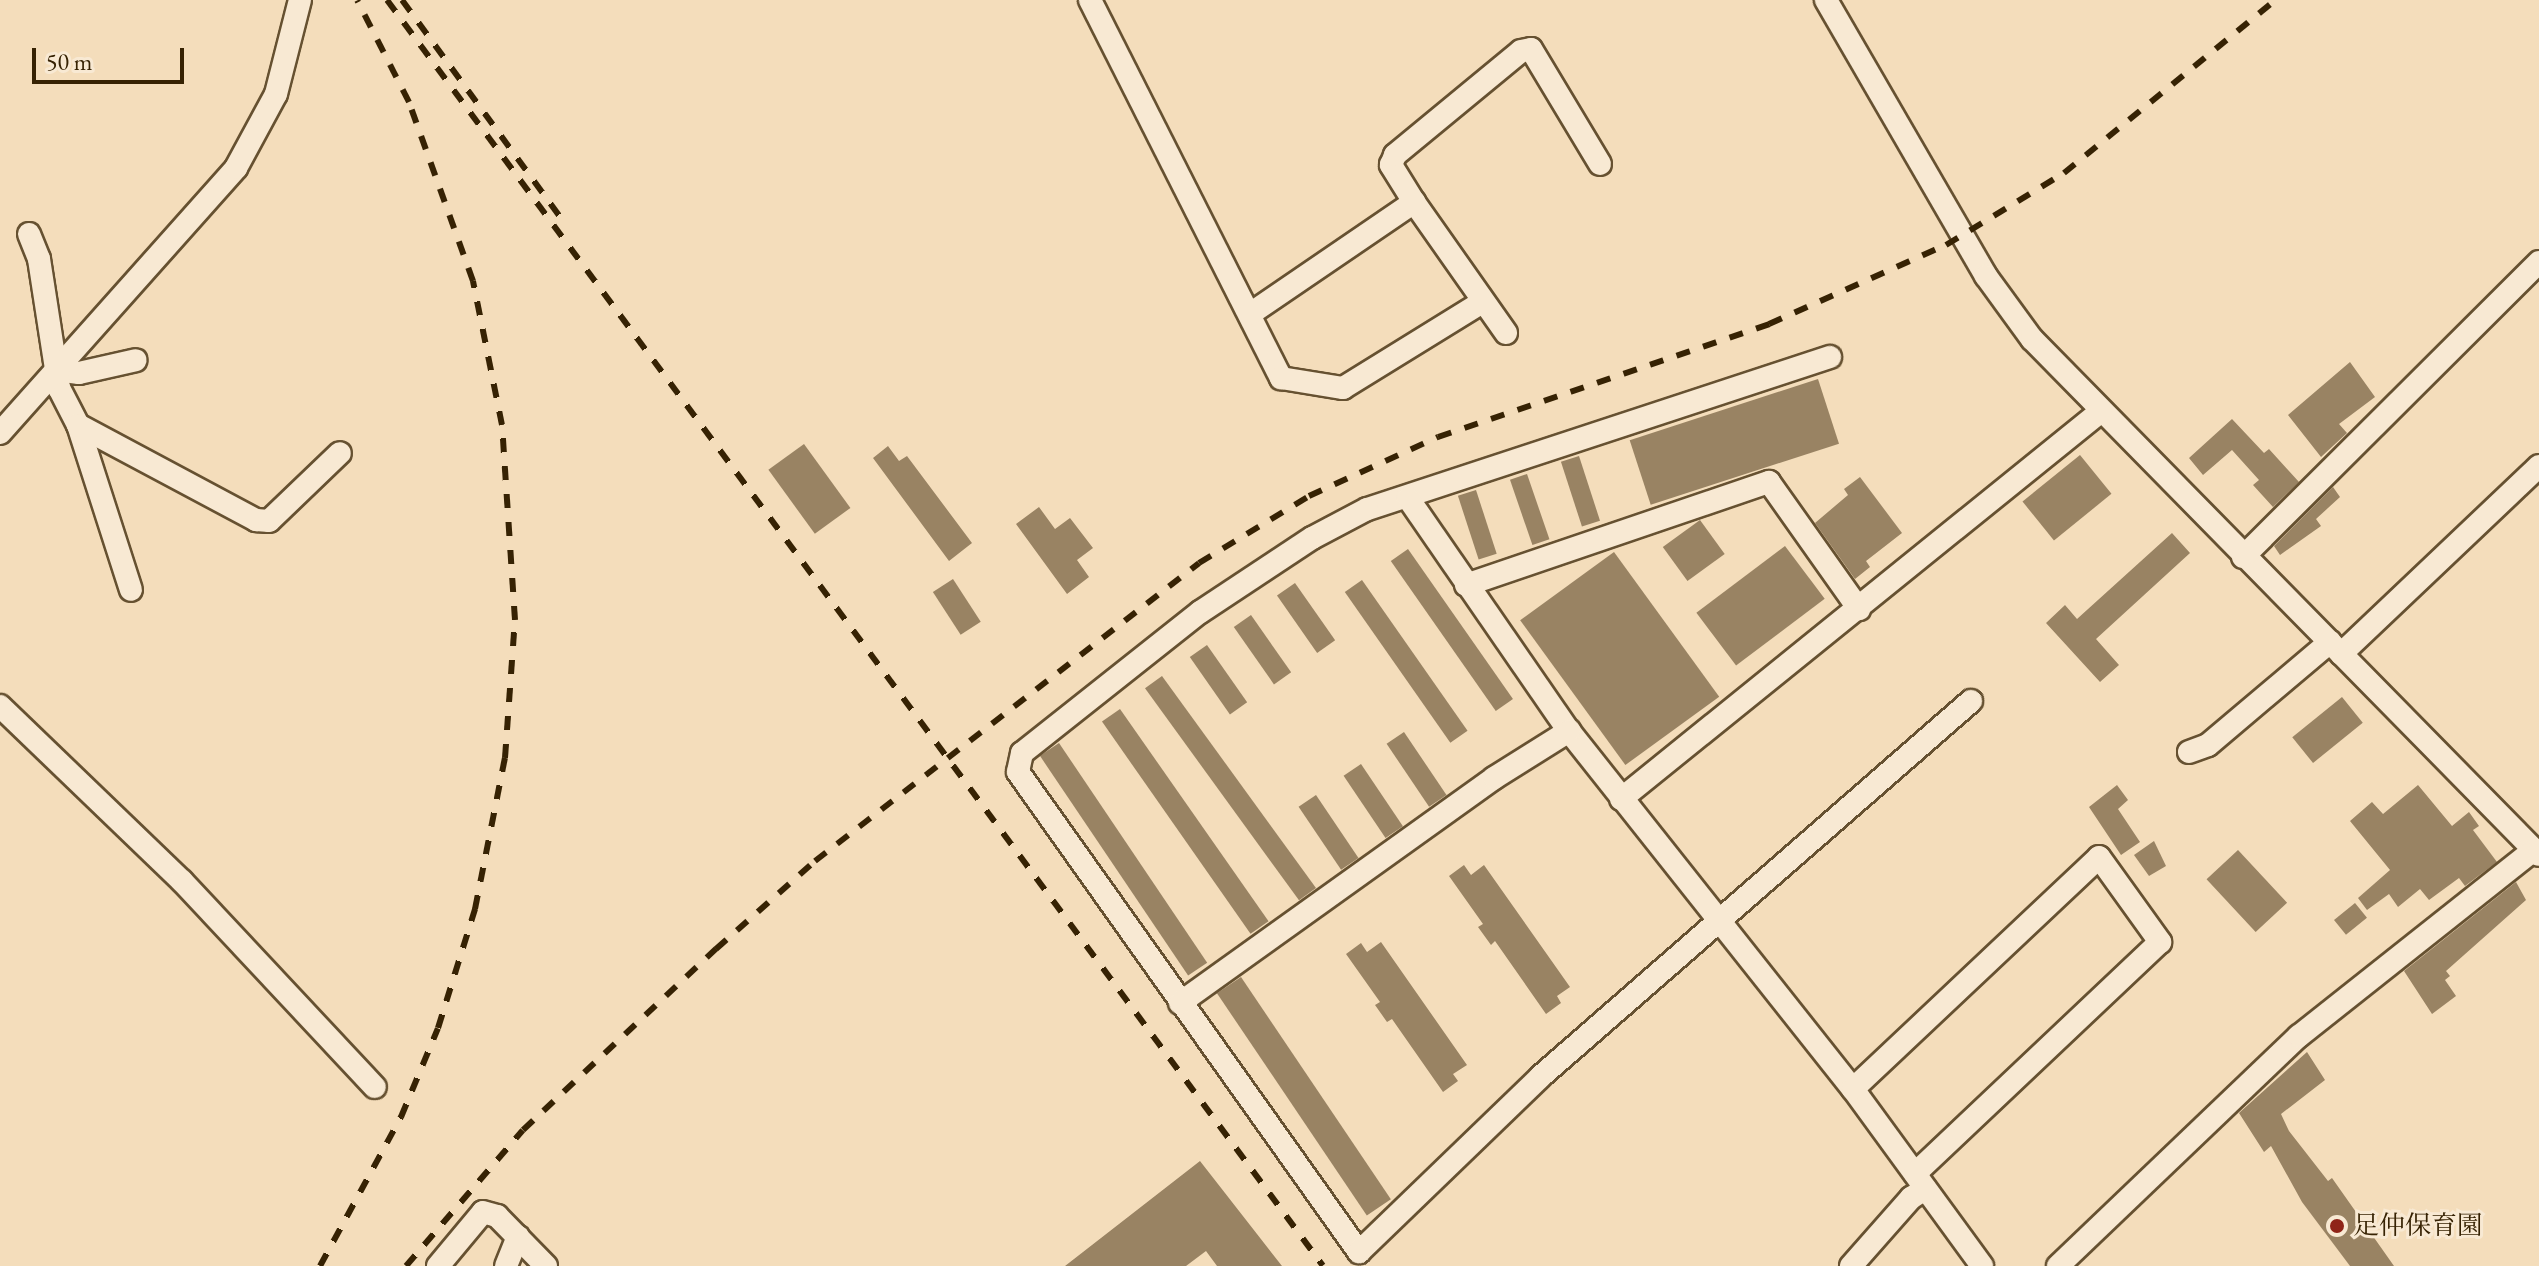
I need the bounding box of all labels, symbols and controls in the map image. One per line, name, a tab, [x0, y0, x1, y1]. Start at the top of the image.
scale bar	[36, 32, 188, 82]
text: 50 m	[46, 46, 93, 77]
place label: 足仲保育園	[2353, 1210, 2483, 1242]
marker: 足仲保育園	[2328, 1217, 2346, 1235]

